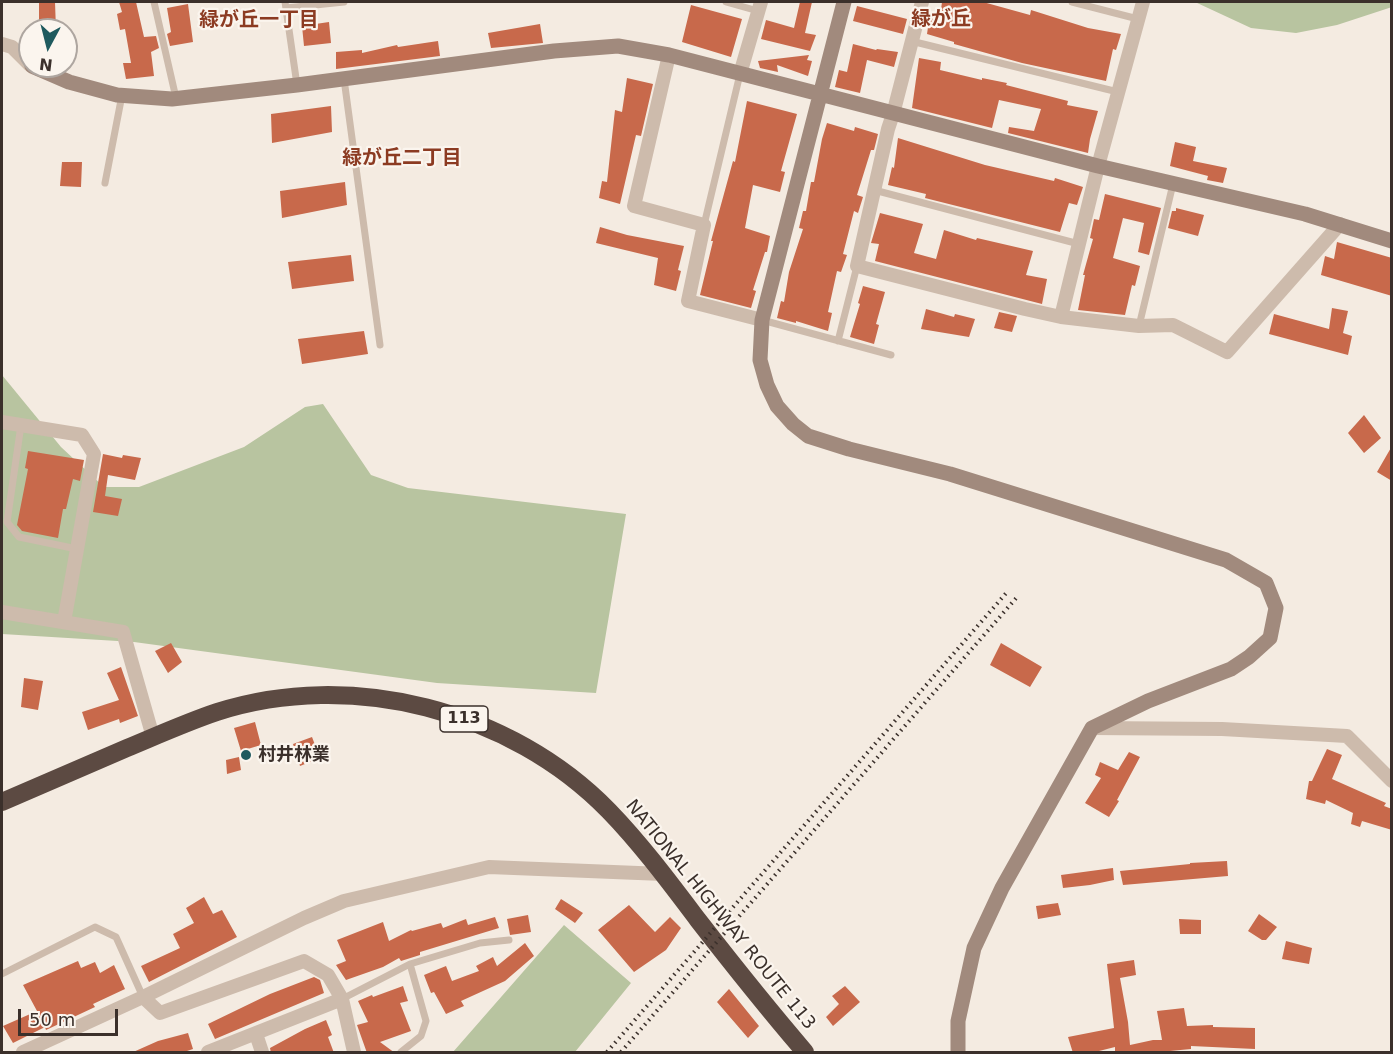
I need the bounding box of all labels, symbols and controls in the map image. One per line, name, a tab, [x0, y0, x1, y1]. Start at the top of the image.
district label: 緑が丘	[911, 8, 971, 32]
district label: 緑が丘一丁目	[199, 9, 319, 33]
north arrow	[18, 18, 78, 78]
text: N	[38, 54, 54, 75]
district label: 緑が丘二丁目	[342, 147, 462, 171]
road number: 113	[440, 706, 488, 732]
place label: 村井林業	[258, 744, 330, 766]
marker: 村井林業	[239, 748, 253, 762]
street label: NATIONAL HIGHWAY ROUTE 113	[621, 796, 819, 1034]
scale bar	[21, 997, 122, 1035]
text: 50 m	[29, 1009, 75, 1030]

